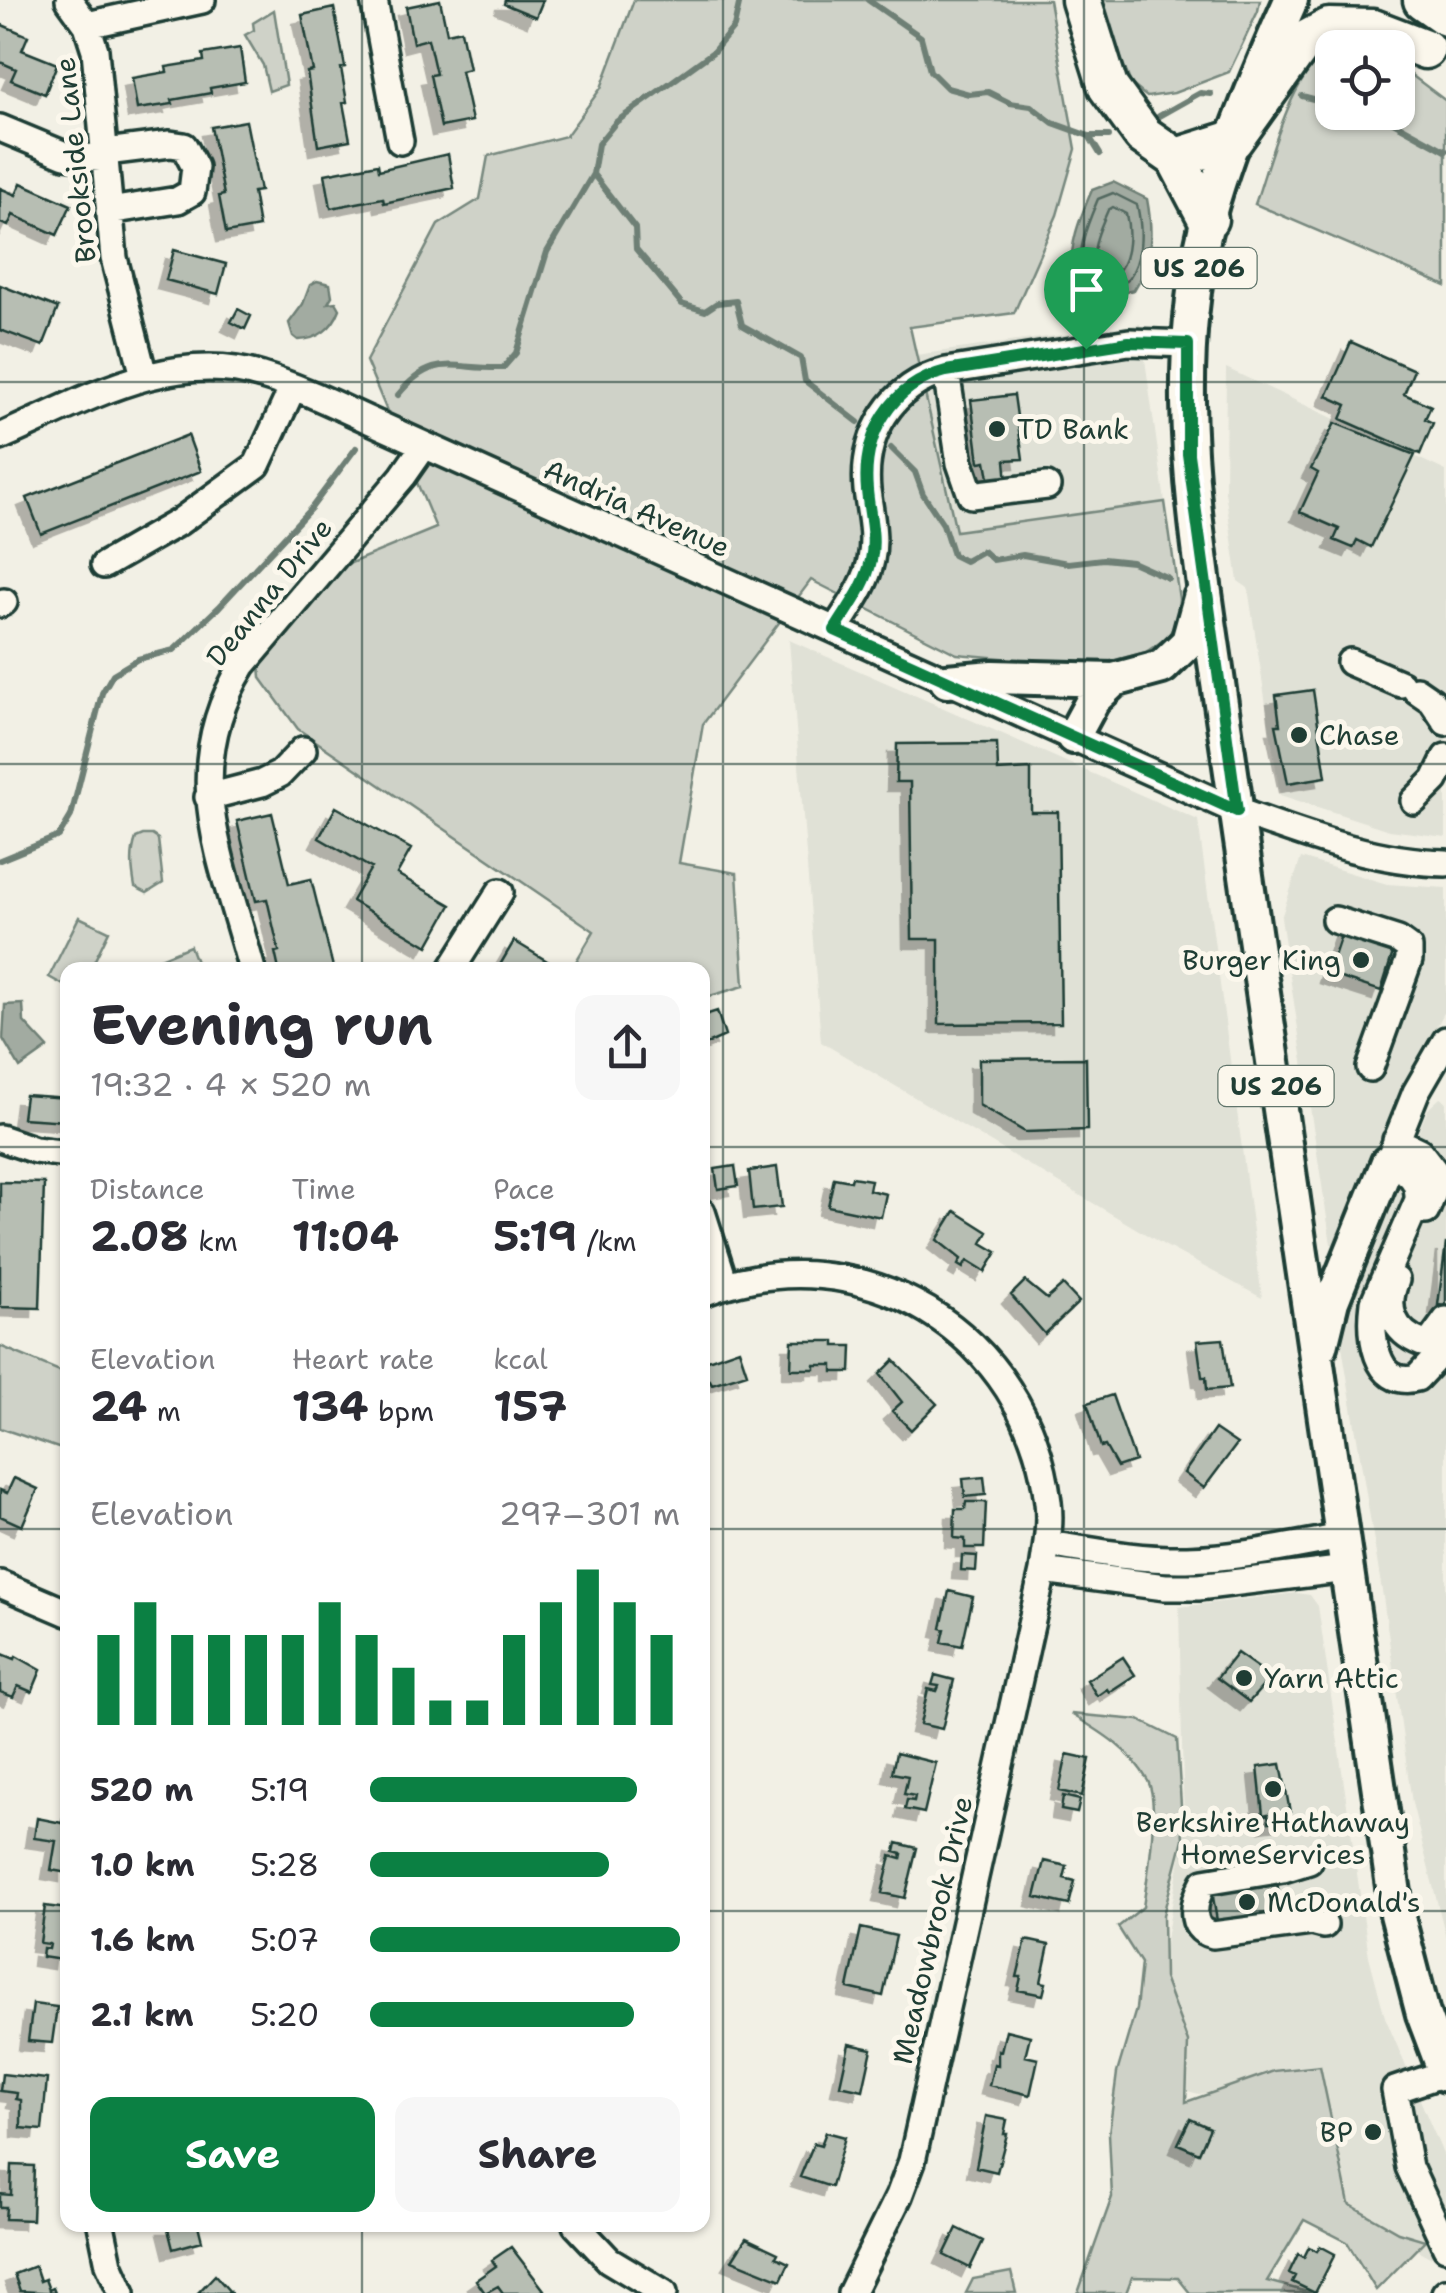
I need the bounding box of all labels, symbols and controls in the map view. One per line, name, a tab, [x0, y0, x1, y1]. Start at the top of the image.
map controls	[1315, 30, 1415, 130]
button: locate	[1315, 30, 1415, 130]
street label: Brookside Lane	[45, 55, 105, 265]
pin	[1044, 247, 1129, 350]
road number: US 206	[1142, 248, 1256, 288]
icon: arrive	[1059, 262, 1114, 317]
place label: TD Bank	[1017, 410, 1129, 448]
marker: TD Bank	[986, 418, 1008, 440]
street label: Andria Avenue	[538, 450, 736, 566]
street label: Deanna Drive	[197, 510, 341, 674]
place label: Chase	[1319, 716, 1400, 754]
marker: Chase	[1288, 724, 1310, 746]
place label: Burger King	[1182, 941, 1341, 979]
marker: Burger King	[1350, 949, 1372, 971]
text: Evening run	[90, 988, 433, 1062]
button: share	[575, 995, 680, 1100]
text: 19:32 · 4 × 520 m	[90, 1063, 371, 1106]
road number: US 206	[1218, 1066, 1334, 1106]
text: Distance	[90, 1170, 205, 1208]
text: Time	[292, 1170, 356, 1208]
text: Pace	[493, 1170, 555, 1208]
text: 2.08	[90, 1208, 189, 1264]
text: 11:04	[292, 1208, 399, 1264]
text: 5:19	[493, 1208, 577, 1264]
text: km	[189, 1222, 238, 1260]
text: /km	[577, 1222, 637, 1260]
text: Elevation	[90, 1340, 215, 1378]
text: Heart rate	[292, 1340, 434, 1378]
text: kcal	[493, 1340, 548, 1378]
text: 24	[90, 1378, 147, 1434]
text: 134	[292, 1378, 368, 1434]
text: 157	[493, 1378, 567, 1434]
text: m	[147, 1392, 181, 1430]
text: bpm	[368, 1392, 434, 1430]
text: Elevation	[90, 1492, 233, 1535]
text: 297–301 m	[499, 1492, 680, 1535]
place label: Yarn Attic	[1264, 1659, 1399, 1697]
marker: Yarn Attic	[1233, 1667, 1255, 1689]
text: 520 m	[90, 1768, 193, 1811]
text: 5:19	[250, 1768, 309, 1811]
marker: Berkshire Hathaway HomeServices	[1262, 1778, 1284, 1800]
street label: Meadowbrook Drive	[883, 1792, 981, 2068]
place label: Berkshire Hathaway HomeServices	[1136, 1803, 1410, 1873]
text: 1.0 km	[90, 1843, 195, 1886]
text: 5:28	[250, 1843, 319, 1886]
place label: McDonald's	[1267, 1883, 1421, 1921]
marker: McDonald's	[1236, 1891, 1258, 1913]
text: 1.6 km	[90, 1918, 195, 1961]
text: 5:07	[250, 1918, 319, 1961]
text: 2.1 km	[90, 1993, 194, 2036]
text: 5:20	[250, 1993, 319, 2036]
button: Save	[90, 2097, 375, 2212]
button: Share	[395, 2097, 680, 2212]
place label: BP	[1320, 2113, 1353, 2151]
marker: BP	[1362, 2121, 1384, 2143]

